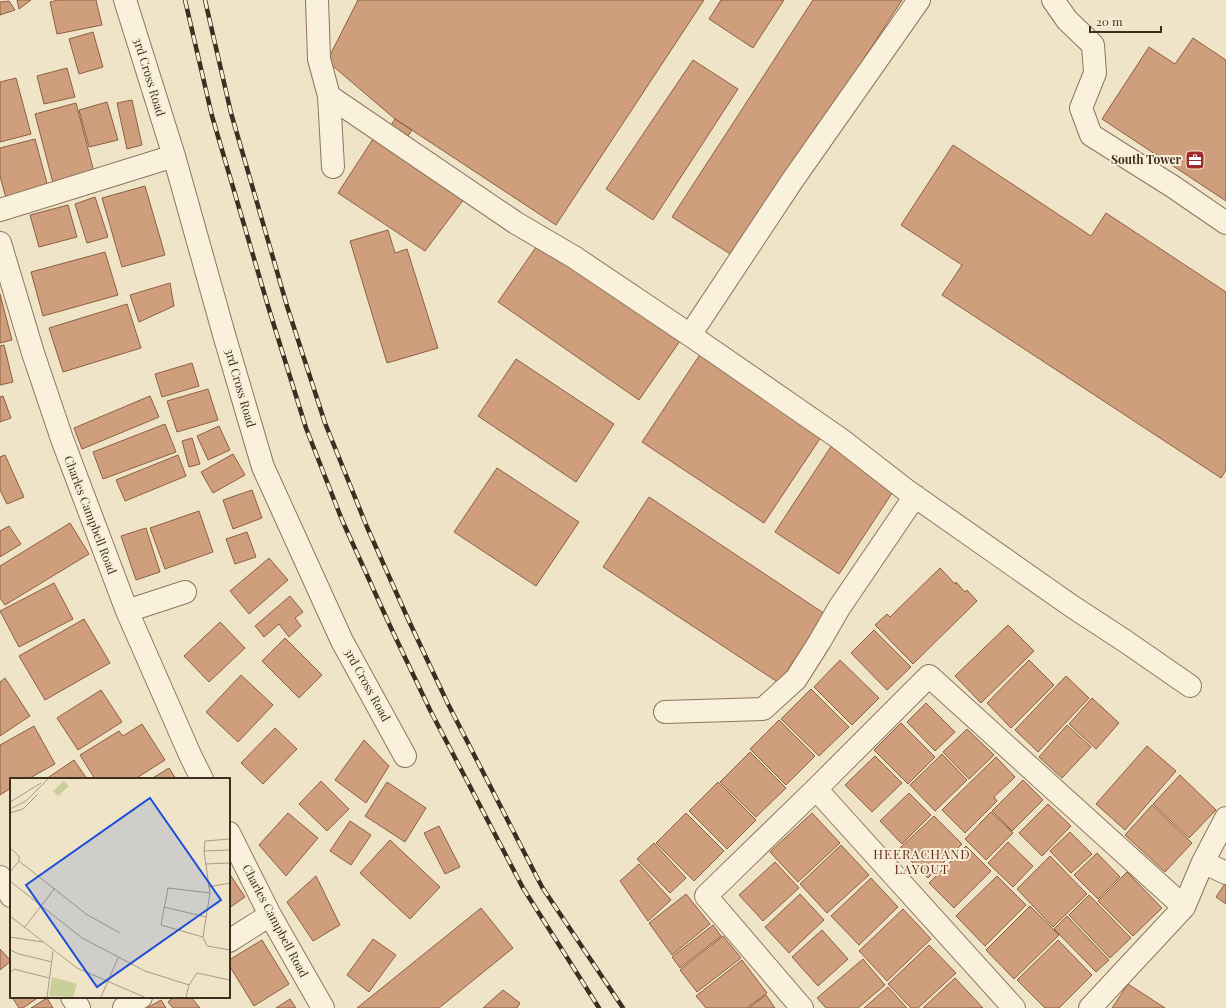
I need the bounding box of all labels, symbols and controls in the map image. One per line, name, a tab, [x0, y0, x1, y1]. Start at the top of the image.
scale bar	[1090, 8, 1161, 34]
text: 20 m	[1096, 13, 1123, 29]
street label: 3rd Cross Road	[130, 35, 170, 118]
office icon: South Tower	[1184, 149, 1206, 171]
place label: South Tower	[1111, 151, 1181, 167]
street label: 3rd Cross Road	[222, 346, 260, 429]
street label: Charles Campbell Road	[61, 453, 121, 576]
street label: 3rd Cross Road	[341, 645, 395, 724]
inset map	[10, 778, 230, 998]
district label: HEERACHAND LAYOUT	[873, 845, 971, 877]
street label: Charles Campbell Road	[239, 861, 313, 980]

